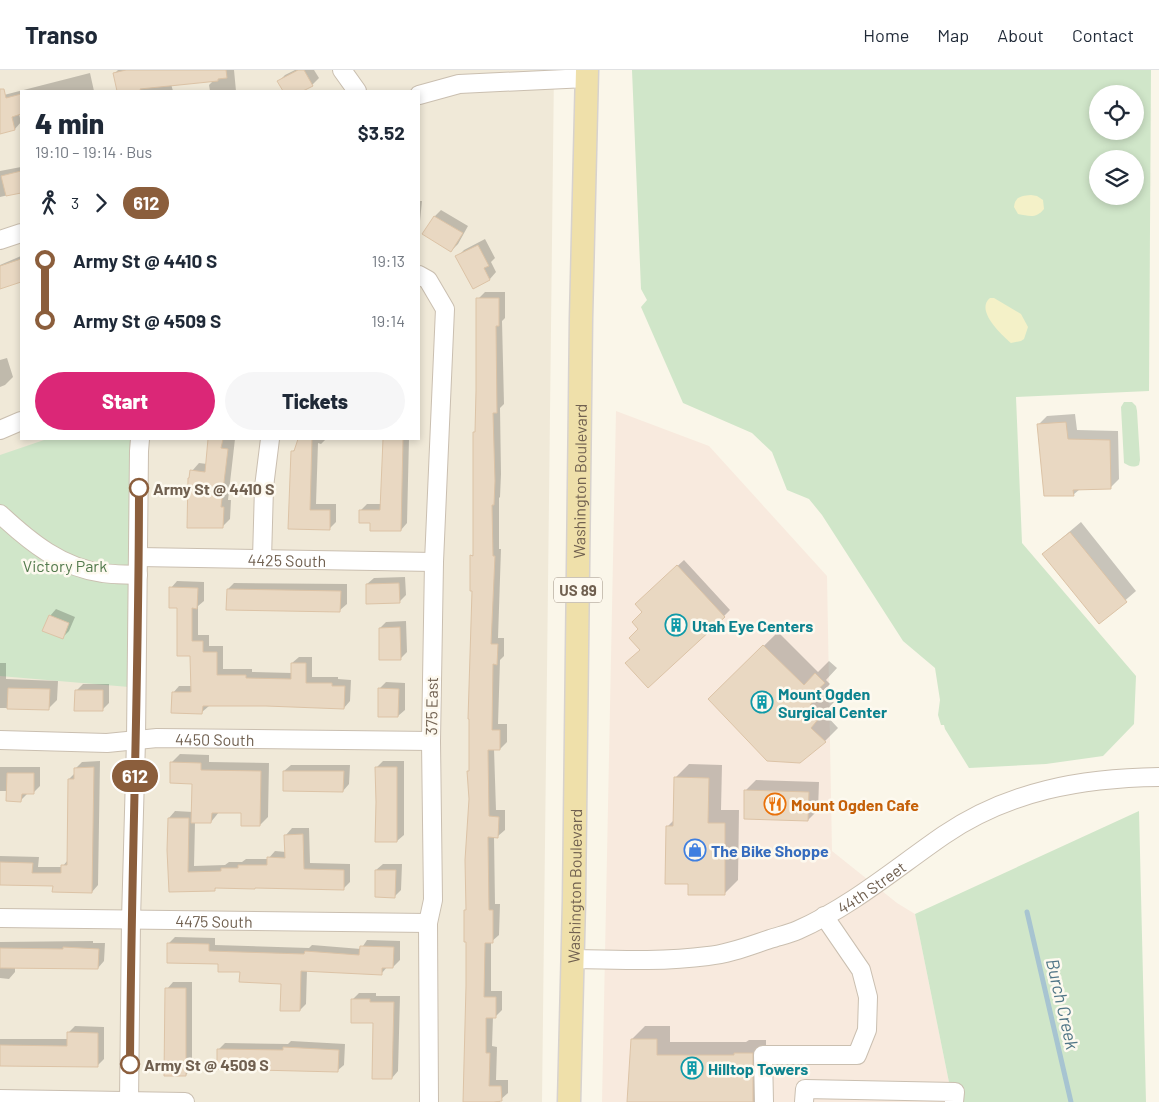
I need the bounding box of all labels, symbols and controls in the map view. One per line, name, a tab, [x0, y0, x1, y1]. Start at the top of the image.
text: Transo	[25, 20, 98, 49]
text: Home	[863, 24, 909, 46]
text: Map	[937, 24, 969, 46]
text: About	[997, 24, 1044, 46]
text: Contact	[1072, 24, 1134, 46]
map controls	[1089, 85, 1144, 205]
button: locate	[1089, 85, 1144, 140]
text: 4 min	[35, 106, 104, 140]
text: $3.52	[358, 121, 405, 144]
text: 19:10 – 19:14 · Bus	[35, 142, 152, 161]
button: layers	[1089, 150, 1144, 205]
icon: walk	[35, 189, 63, 217]
icon: forward	[87, 189, 115, 217]
text: 612	[133, 192, 159, 214]
text: 3	[71, 193, 79, 212]
text: Army St @ 4410 S	[73, 249, 217, 272]
text: 19:13	[372, 251, 405, 270]
text: Army St @ 4509 S	[73, 309, 221, 332]
text: 19:14	[371, 311, 405, 330]
button: Start	[35, 372, 215, 430]
button: Tickets	[225, 372, 405, 430]
street label: Washington Boulevard	[569, 404, 589, 559]
marker: Army St @ 4410 S	[129, 478, 149, 498]
place label: Army St @ 4410 S	[153, 479, 275, 498]
street label: 4425 South	[247, 549, 327, 570]
park label: Victory Park	[23, 556, 107, 575]
road number: US 89	[554, 578, 602, 602]
building icon: Utah Eye Centers	[664, 613, 688, 637]
place label: Utah Eye Centers	[692, 616, 813, 635]
street label: 375 East	[421, 677, 441, 735]
place label: Mount Ogden Surgical Center	[778, 684, 887, 721]
building icon: Mount Ogden Surgical Center	[750, 690, 774, 714]
street label: 4450 South	[175, 729, 254, 749]
line badge: 612	[106, 760, 164, 792]
text: 612	[122, 765, 148, 787]
restaurant icon: Mount Ogden Cafe	[763, 792, 787, 816]
place label: Mount Ogden Cafe	[791, 795, 919, 814]
street label: Washington Boulevard	[563, 809, 585, 964]
shop icon: The Bike Shoppe	[683, 838, 707, 862]
place label: The Bike Shoppe	[711, 841, 829, 860]
street label: 44th Street	[833, 857, 909, 917]
street label: 4475 South	[175, 911, 253, 930]
water label: Burch Creek	[1042, 956, 1084, 1052]
marker: Army St @ 4509 S	[120, 1054, 140, 1074]
place label: Army St @ 4509 S	[144, 1055, 269, 1074]
building icon: Hilltop Towers	[680, 1056, 704, 1080]
place label: Hilltop Towers	[708, 1059, 808, 1078]

